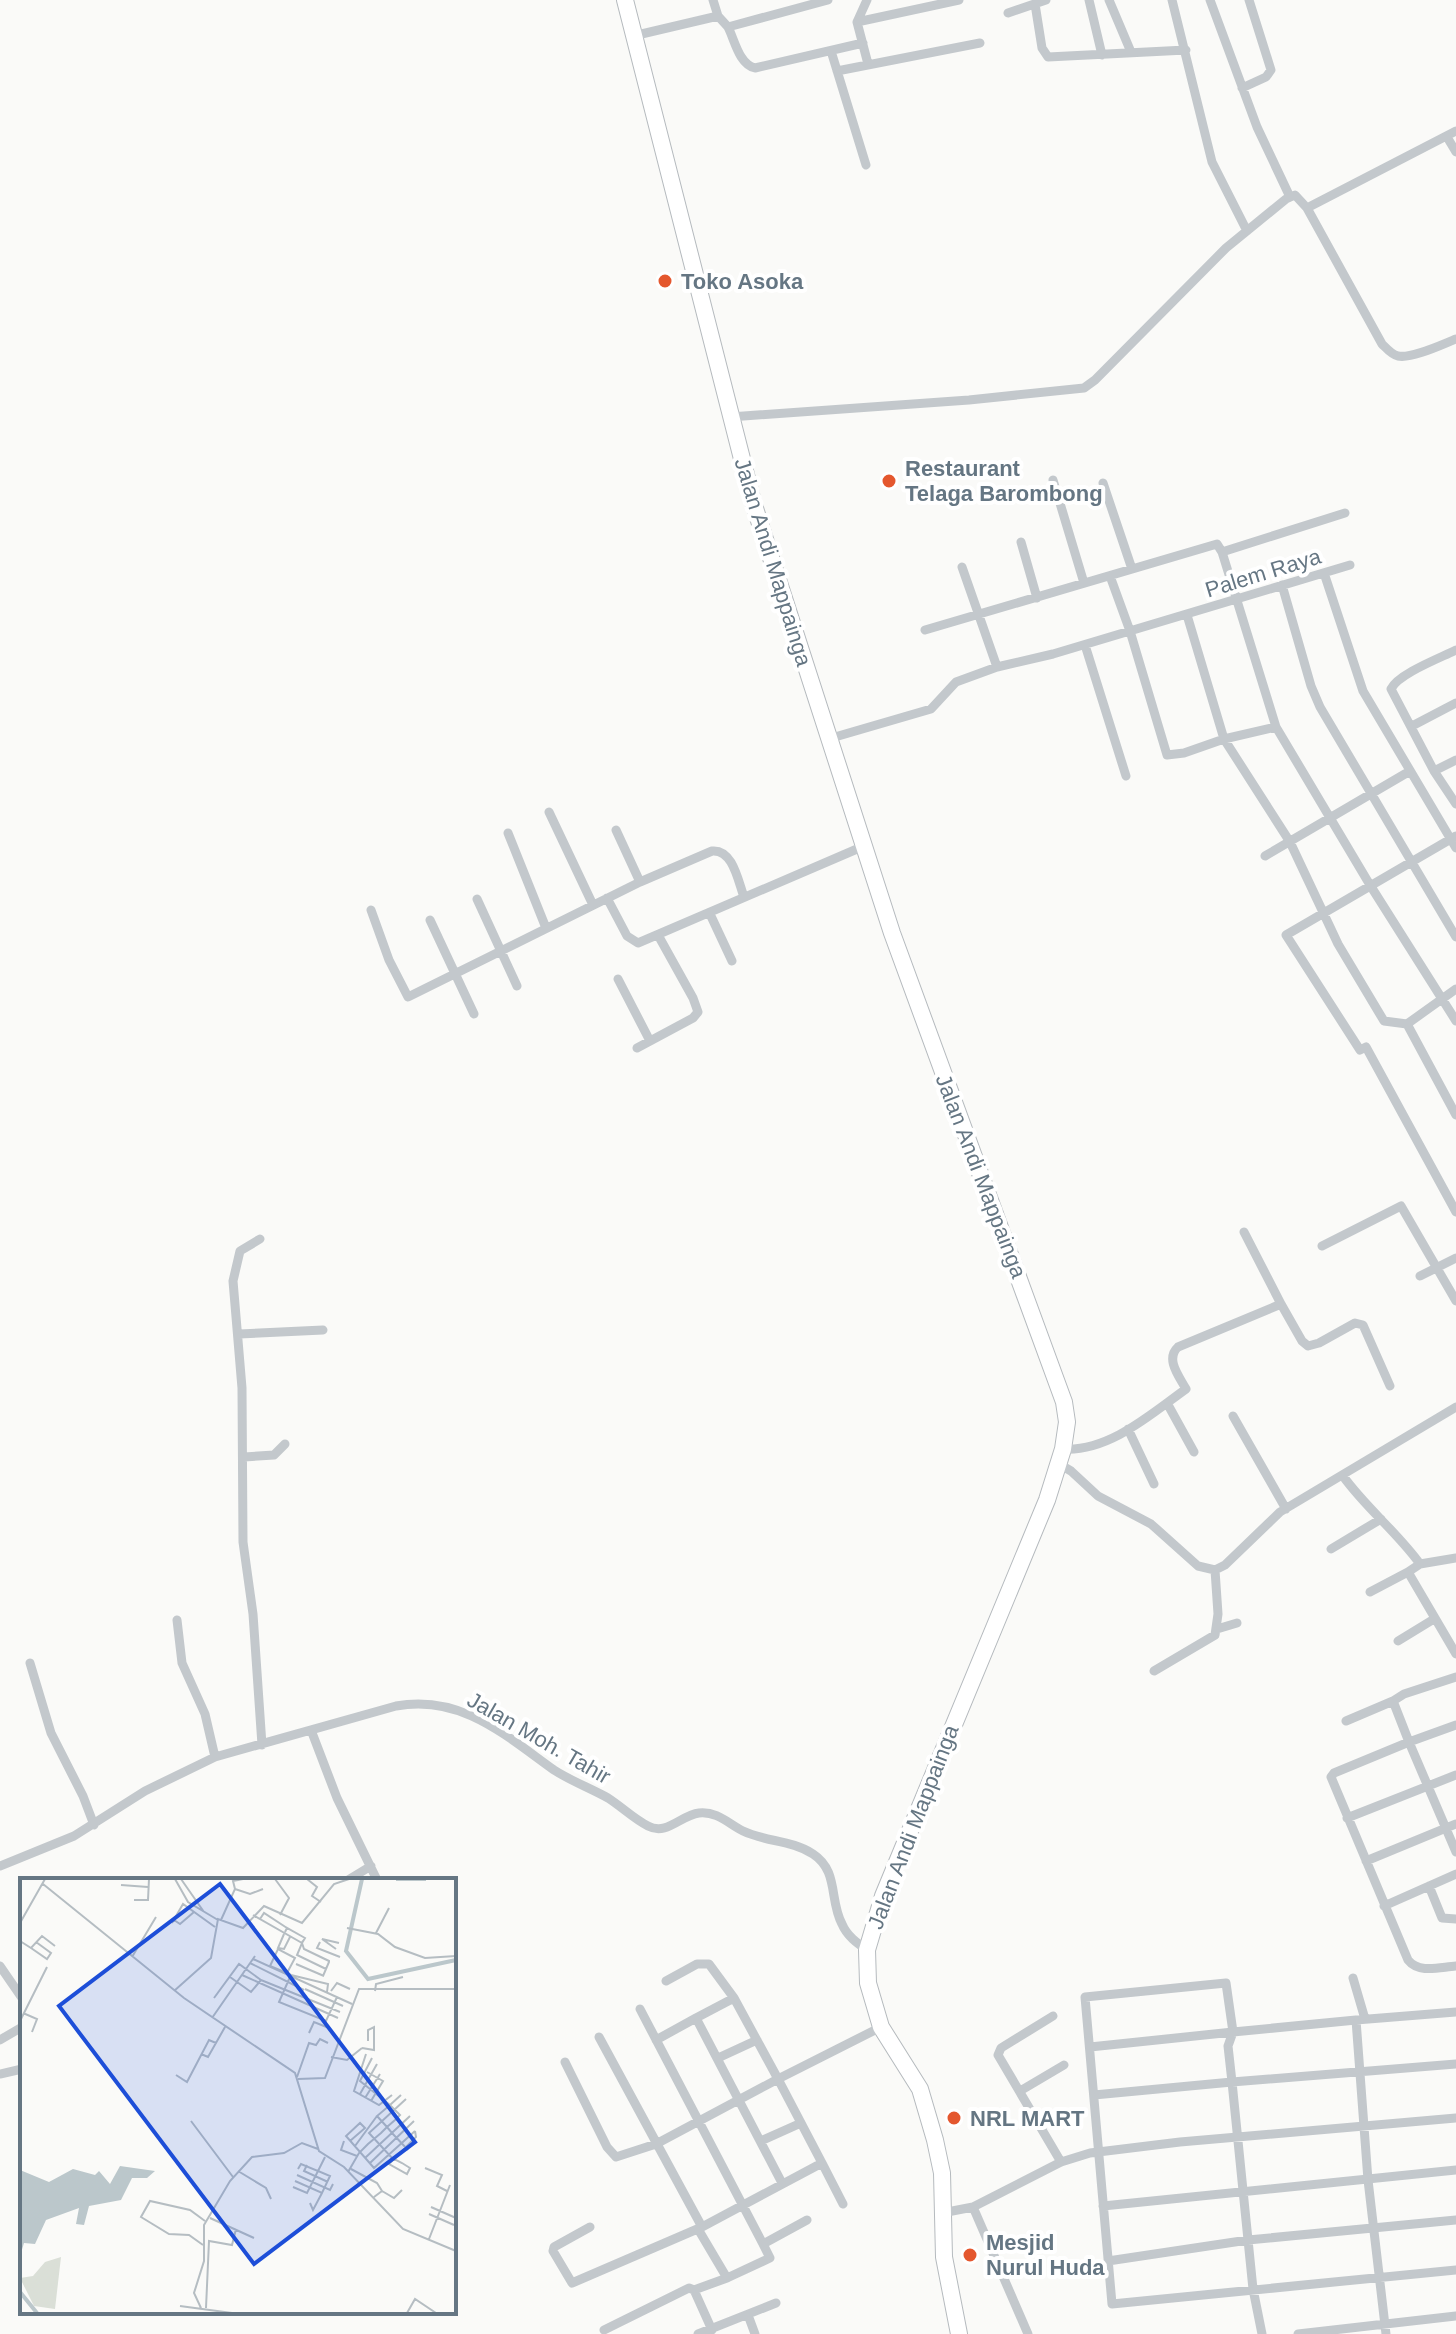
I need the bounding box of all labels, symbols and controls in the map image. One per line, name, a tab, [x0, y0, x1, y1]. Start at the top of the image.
place label: Toko Asoka	[681, 269, 804, 294]
marker: Toko Asoka	[656, 272, 674, 290]
street label: Jalan Andi Mappainga	[729, 455, 817, 670]
place label: Restaurant Telaga Barombong	[905, 456, 1103, 506]
marker: Restaurant Telaga Barombong	[880, 472, 898, 490]
street label: Palem Raya	[1202, 543, 1325, 602]
street label: Jalan Andi Mappainga	[931, 1070, 1032, 1282]
street label: Jalan Moh. Tahir	[463, 1687, 615, 1789]
street label: Jalan Andi Mappainga	[863, 1721, 964, 1933]
inset map	[20, 1878, 456, 2314]
place label: NRL MART	[970, 2106, 1085, 2131]
marker: NRL MART	[945, 2109, 963, 2127]
place label: Mesjid Nurul Huda	[986, 2230, 1105, 2280]
marker: Mesjid Nurul Huda	[961, 2246, 979, 2264]

